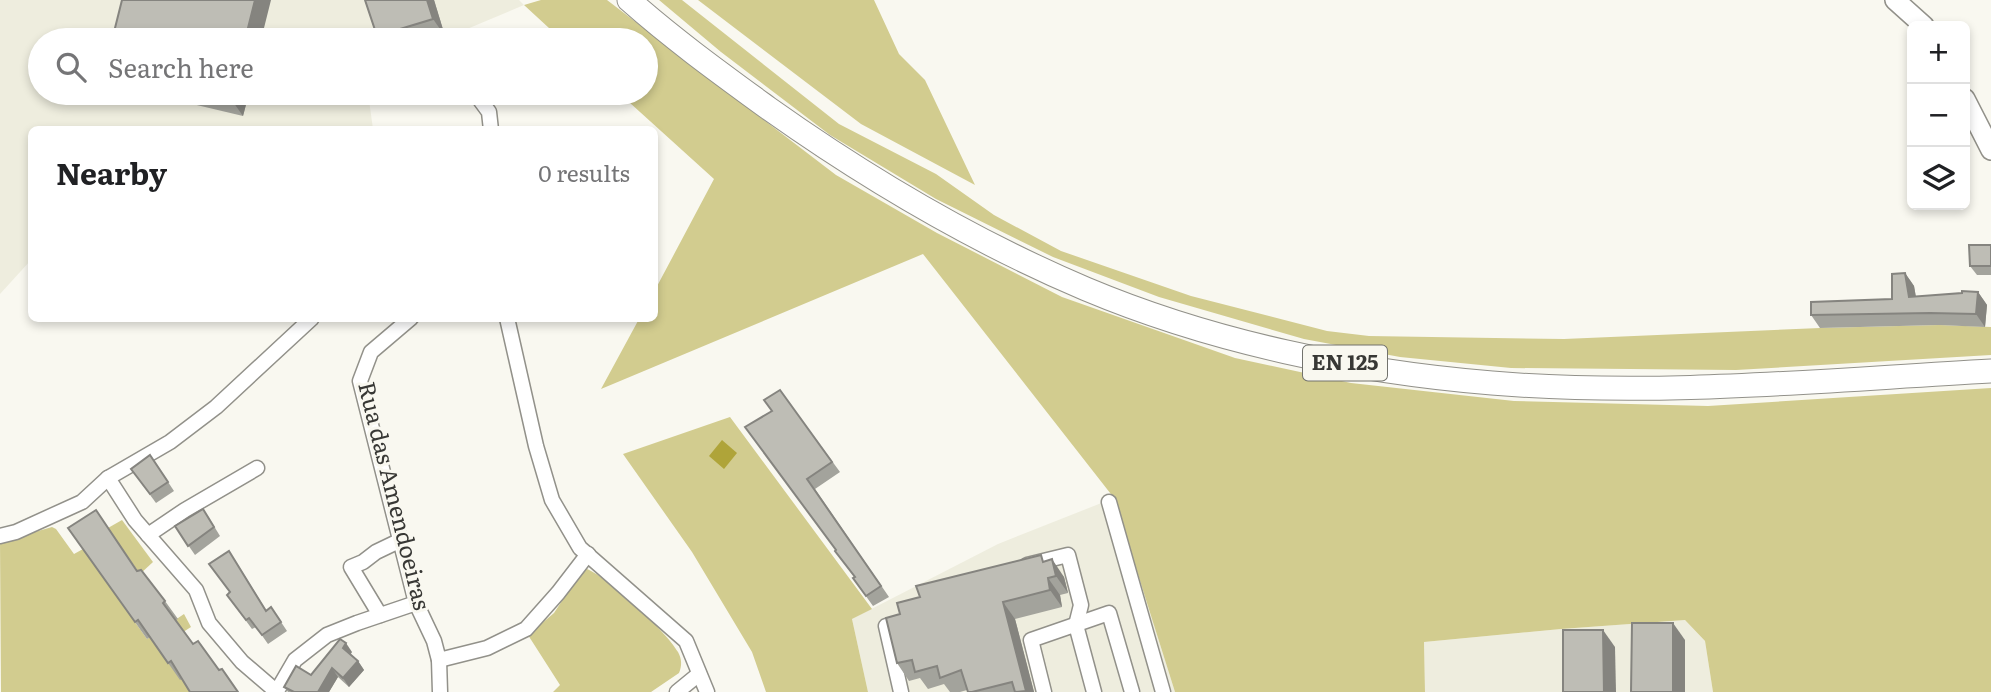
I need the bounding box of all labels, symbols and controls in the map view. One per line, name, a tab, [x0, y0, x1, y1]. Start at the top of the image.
map controls	[1907, 21, 1970, 210]
button: +	[1907, 21, 1970, 84]
search box	[28, 28, 658, 105]
text: Search here	[108, 47, 254, 86]
icon: search	[52, 48, 90, 86]
button: −	[1907, 84, 1970, 147]
button: layers	[1907, 147, 1970, 210]
text: Nearby	[56, 150, 167, 194]
text: 0 results	[538, 155, 630, 189]
road number: EN 125	[1303, 346, 1387, 380]
street label: Rua das Amendoeiras	[351, 378, 441, 613]

